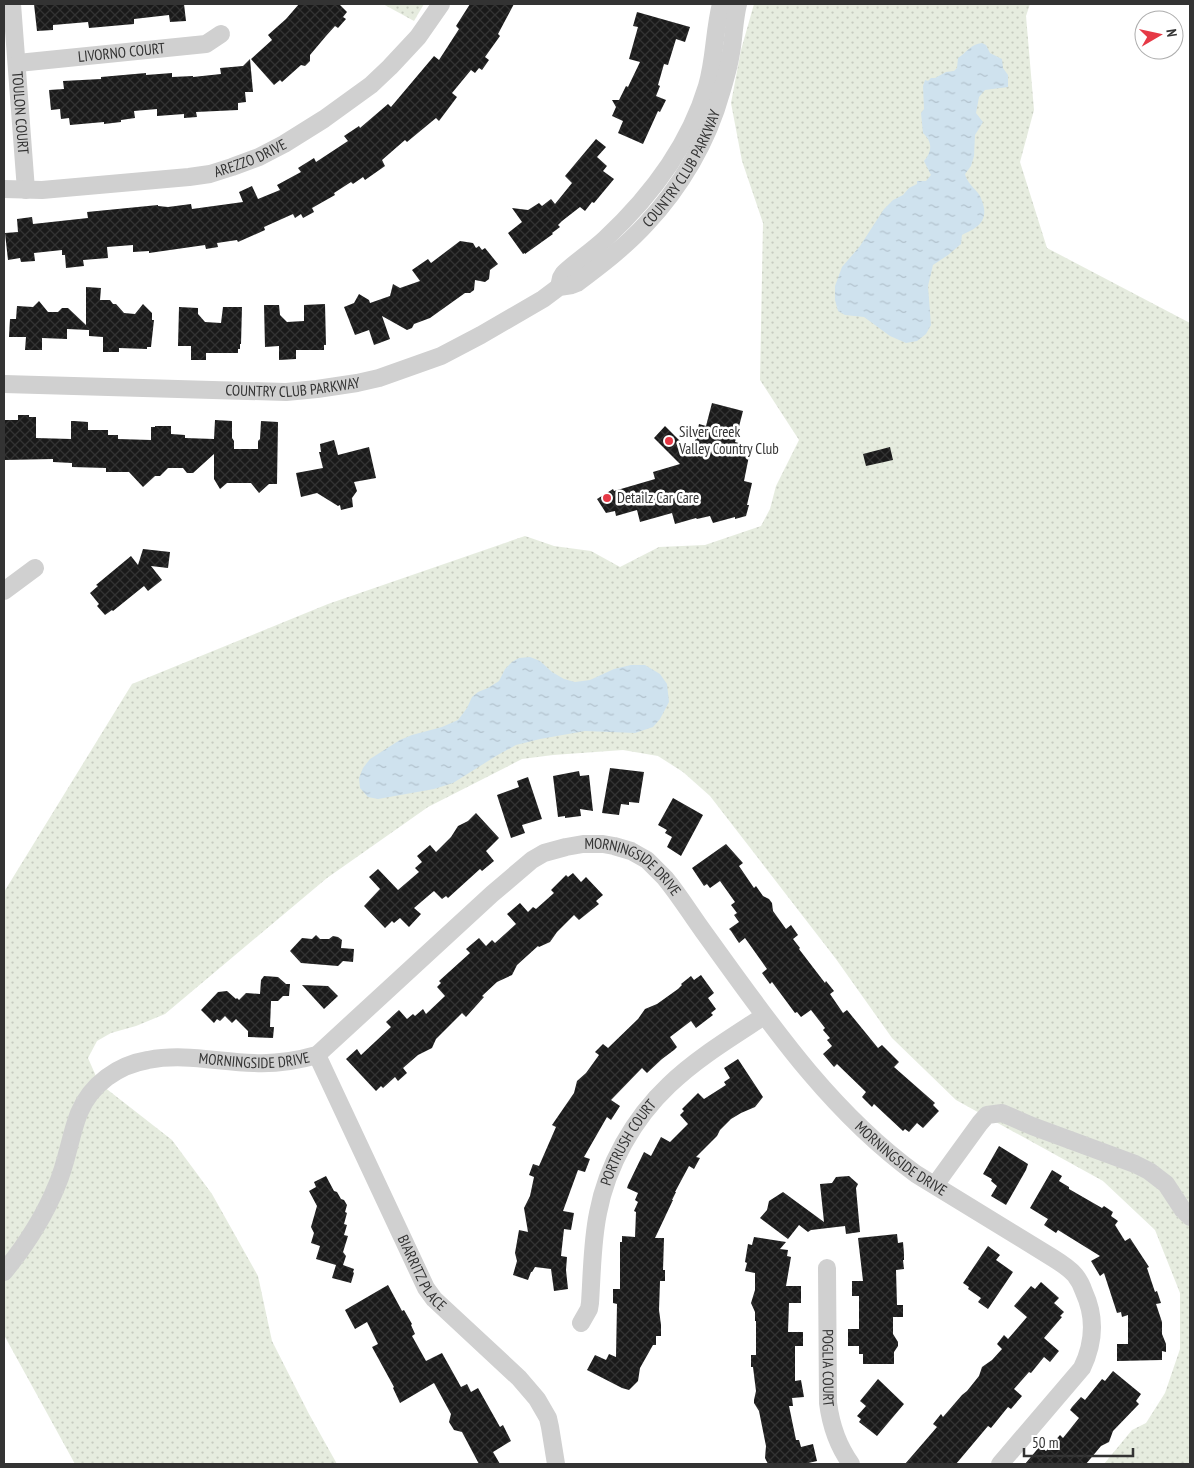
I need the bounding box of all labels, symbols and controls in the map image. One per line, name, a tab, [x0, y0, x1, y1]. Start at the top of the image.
north arrow	[1134, 10, 1184, 60]
text: N	[1162, 28, 1181, 38]
street label: LIVORNO COURT	[77, 38, 166, 66]
street label: TOULON COURT	[8, 71, 33, 155]
street label: COUNTRY CLUB PARKWAY	[638, 107, 724, 231]
street label: AREZZO DRIVE	[212, 134, 290, 181]
street label: COUNTRY CLUB PARKWAY	[225, 373, 361, 401]
place label: Silver Creek Valley Country Club	[678, 422, 779, 458]
marker: Silver Creek Valley Country Club	[663, 435, 675, 447]
place label: Detailz Car Care	[617, 488, 699, 507]
marker: Detailz Car Care	[601, 492, 613, 504]
street label: MORNINGSIDE DRIVE	[585, 834, 685, 899]
street label: MORNINGSIDE DRIVE	[198, 1047, 312, 1072]
street label: PORTRUSH COURT	[596, 1095, 660, 1188]
street label: MORNINGSIDE DRIVE	[851, 1117, 951, 1200]
street label: BIARRITZ PLACE	[394, 1232, 451, 1315]
street label: POGLIA COURT	[818, 1329, 838, 1408]
scale bar	[1024, 1426, 1133, 1458]
text: 50 m	[1032, 1433, 1058, 1452]

